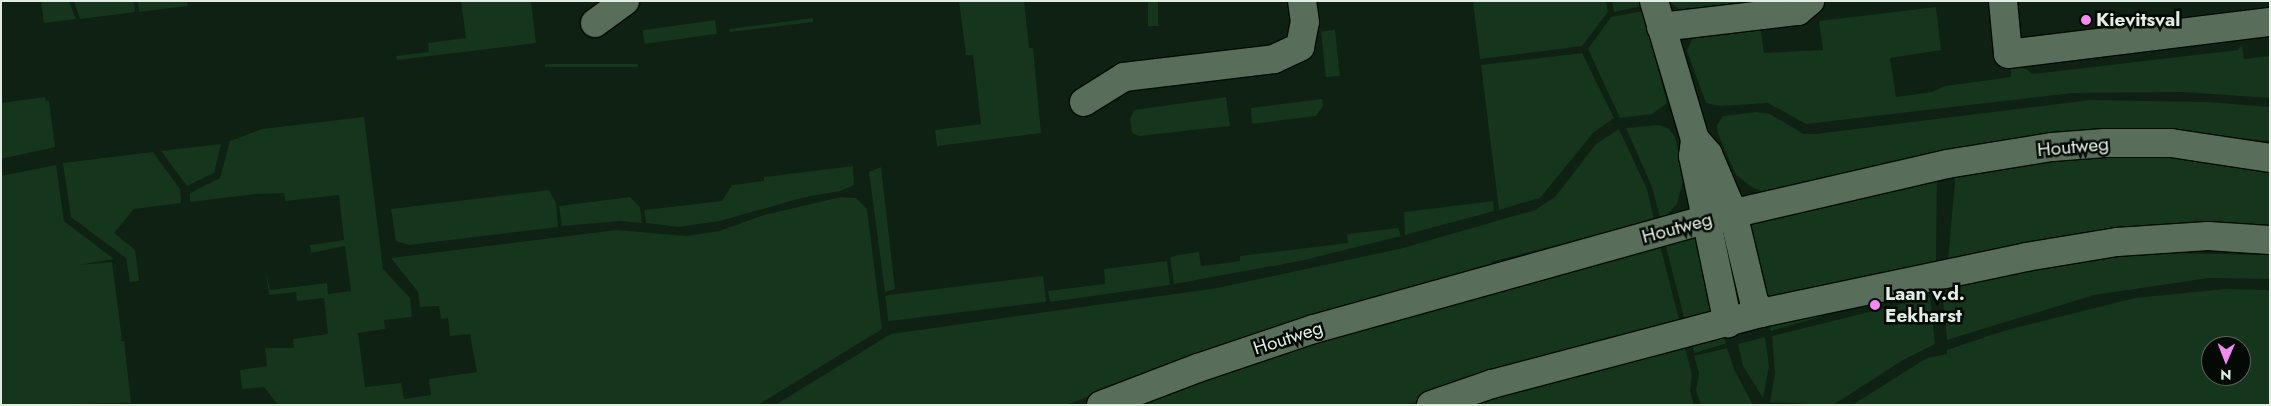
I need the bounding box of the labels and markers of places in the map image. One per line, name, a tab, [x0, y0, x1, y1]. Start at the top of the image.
place label: Kievitsval	[2096, 9, 2180, 31]
marker: Kievitsval	[2080, 14, 2092, 26]
place label: Laan v.d. Eekharst	[1885, 283, 1965, 327]
marker: Laan v.d. Eekharst	[1869, 299, 1881, 311]

